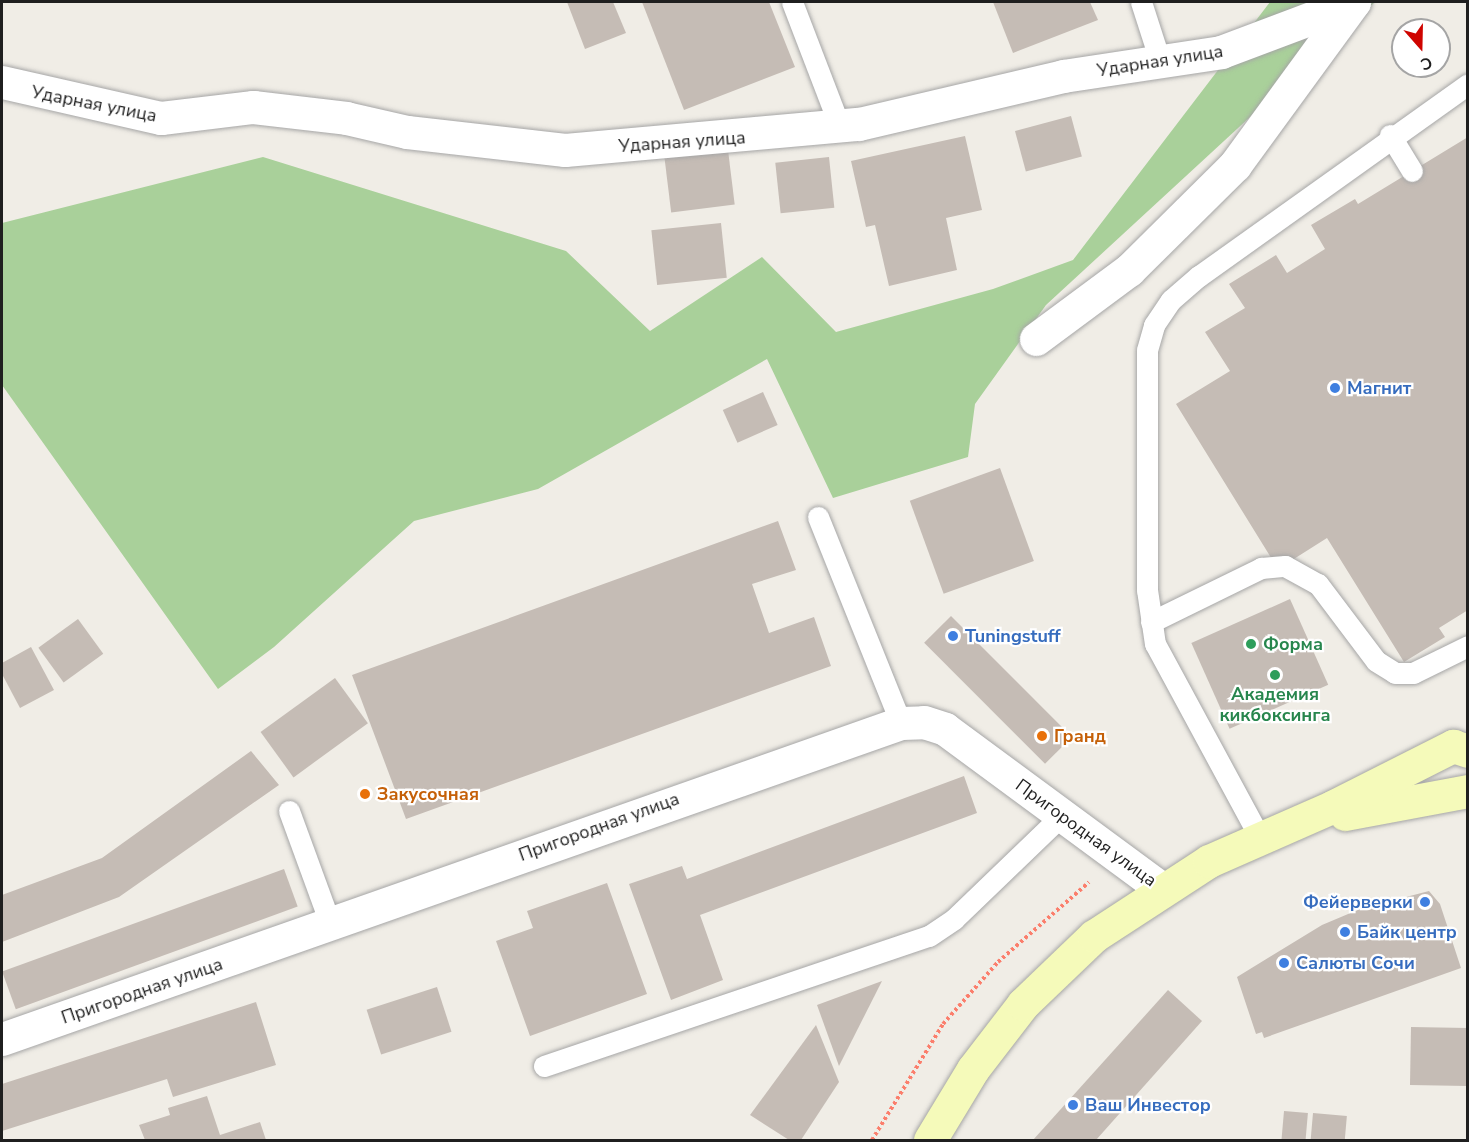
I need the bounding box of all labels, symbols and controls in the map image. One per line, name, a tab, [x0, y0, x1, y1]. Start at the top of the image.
north arrow	[1391, 18, 1451, 78]
street label: Ударная улица	[1095, 40, 1225, 82]
text: С	[1418, 51, 1435, 75]
street label: Ударная улица	[29, 81, 159, 127]
street label: Ударная улица	[618, 127, 746, 157]
place label: Магнит	[1347, 377, 1411, 399]
marker: Магнит	[1328, 381, 1342, 395]
place label: Tuningstuff	[965, 625, 1060, 647]
marker: Tuningstuff	[946, 629, 960, 643]
place label: Форма	[1263, 633, 1323, 655]
marker: Форма	[1244, 637, 1258, 651]
marker: Академия кикбоксинга	[1268, 668, 1282, 682]
place label: Академия кикбоксинга	[1219, 684, 1331, 726]
place label: Гранд	[1054, 725, 1106, 747]
marker: Гранд	[1035, 729, 1049, 743]
street label: Пригородная улица	[1011, 775, 1161, 891]
place label: Закусочная	[377, 783, 479, 805]
marker: Закусочная	[358, 787, 372, 801]
street label: Пригородная улица	[516, 788, 682, 866]
place label: Фейерверки	[1303, 891, 1413, 913]
marker: Фейерверки	[1418, 895, 1432, 909]
place label: Байк центр	[1357, 921, 1457, 943]
marker: Байк центр	[1338, 925, 1352, 939]
place label: Салюты Сочи	[1296, 952, 1415, 974]
street label: Пригородная улица	[59, 953, 225, 1029]
marker: Салюты Сочи	[1277, 956, 1291, 970]
place label: Ваш Инвестор	[1085, 1094, 1211, 1116]
marker: Ваш Инвестор	[1066, 1098, 1080, 1112]

